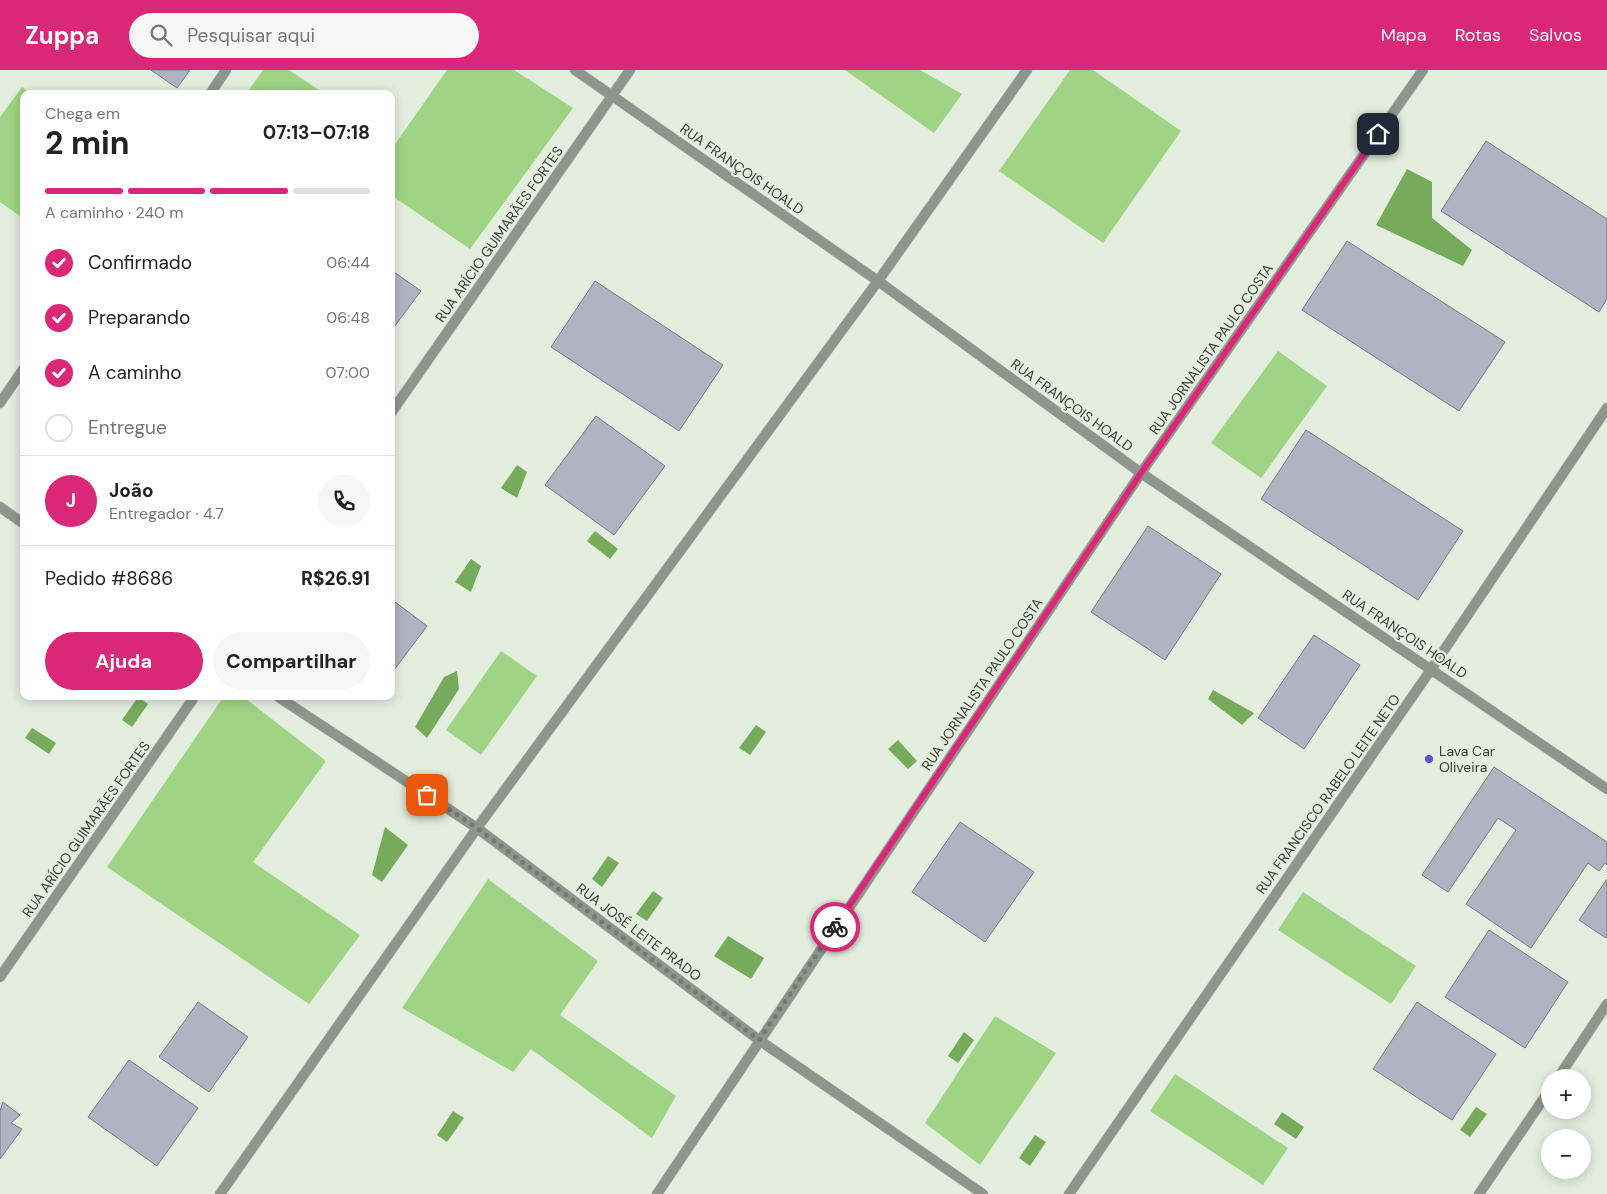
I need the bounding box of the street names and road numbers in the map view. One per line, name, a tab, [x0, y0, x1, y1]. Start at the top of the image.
street label: RUA FRANÇOIS HOALD	[677, 120, 807, 218]
street label: RUA ARÍCIO GUIMARÃES FORTES	[431, 142, 567, 326]
street label: RUA JORNALISTA PAULO COSTA	[1145, 260, 1277, 438]
street label: RUA FRANÇOIS HOALD	[1007, 355, 1137, 455]
street label: RUA FRANÇOIS HOALD	[1339, 585, 1471, 683]
street label: RUA JORNALISTA PAULO COSTA	[917, 594, 1047, 774]
street label: RUA FRANCISCO RABELO LEITE NETO	[1252, 691, 1404, 897]
street label: RUA ARÍCIO GUIMARÃES FORTES	[18, 737, 154, 921]
street label: RUA JOSÉ LEITE PRADO	[573, 879, 705, 985]

